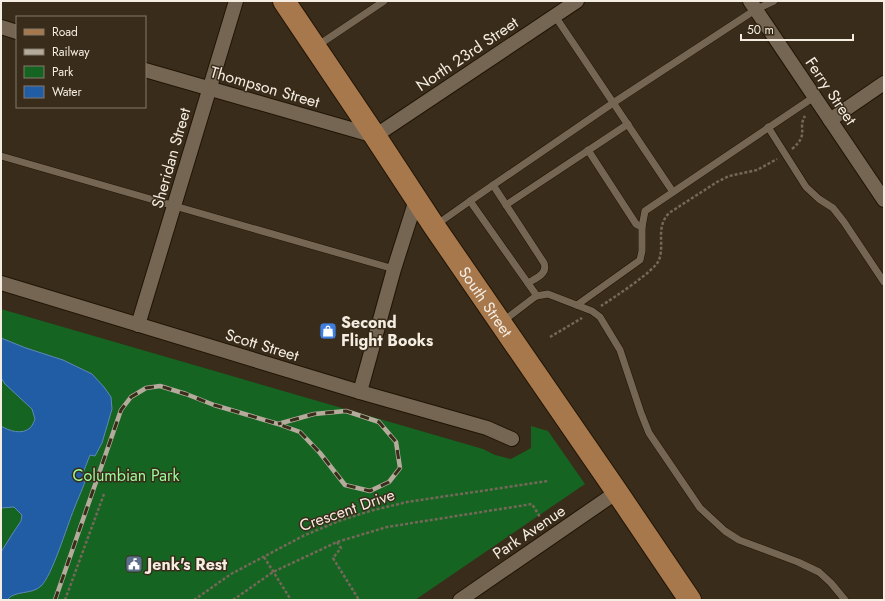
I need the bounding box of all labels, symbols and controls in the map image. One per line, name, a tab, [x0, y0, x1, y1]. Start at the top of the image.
street label: North 23rd Street	[411, 11, 523, 97]
legend	[16, 16, 146, 108]
scale bar	[741, 16, 853, 42]
text: 50 m	[747, 21, 774, 39]
text: Road	[52, 23, 78, 41]
text: Railway	[52, 43, 90, 61]
street label: Ferry Street	[800, 53, 862, 130]
street label: Thompson Street	[208, 60, 323, 114]
text: Park	[52, 63, 74, 81]
text: Water	[52, 83, 83, 101]
street label: Sheridan Street	[146, 105, 196, 211]
street label: South Street	[453, 261, 518, 342]
place label: Second Flight Books	[341, 311, 433, 352]
shop icon: Second Flight Books	[318, 321, 338, 341]
street label: Scott Street	[222, 323, 302, 367]
park label: Columbian Park	[73, 464, 180, 487]
street label: Crescent Drive	[296, 483, 398, 537]
street label: Park Avenue	[488, 499, 570, 565]
place label: Jenk's Rest	[144, 553, 228, 576]
public building icon: Jenk's Rest	[124, 554, 144, 574]

